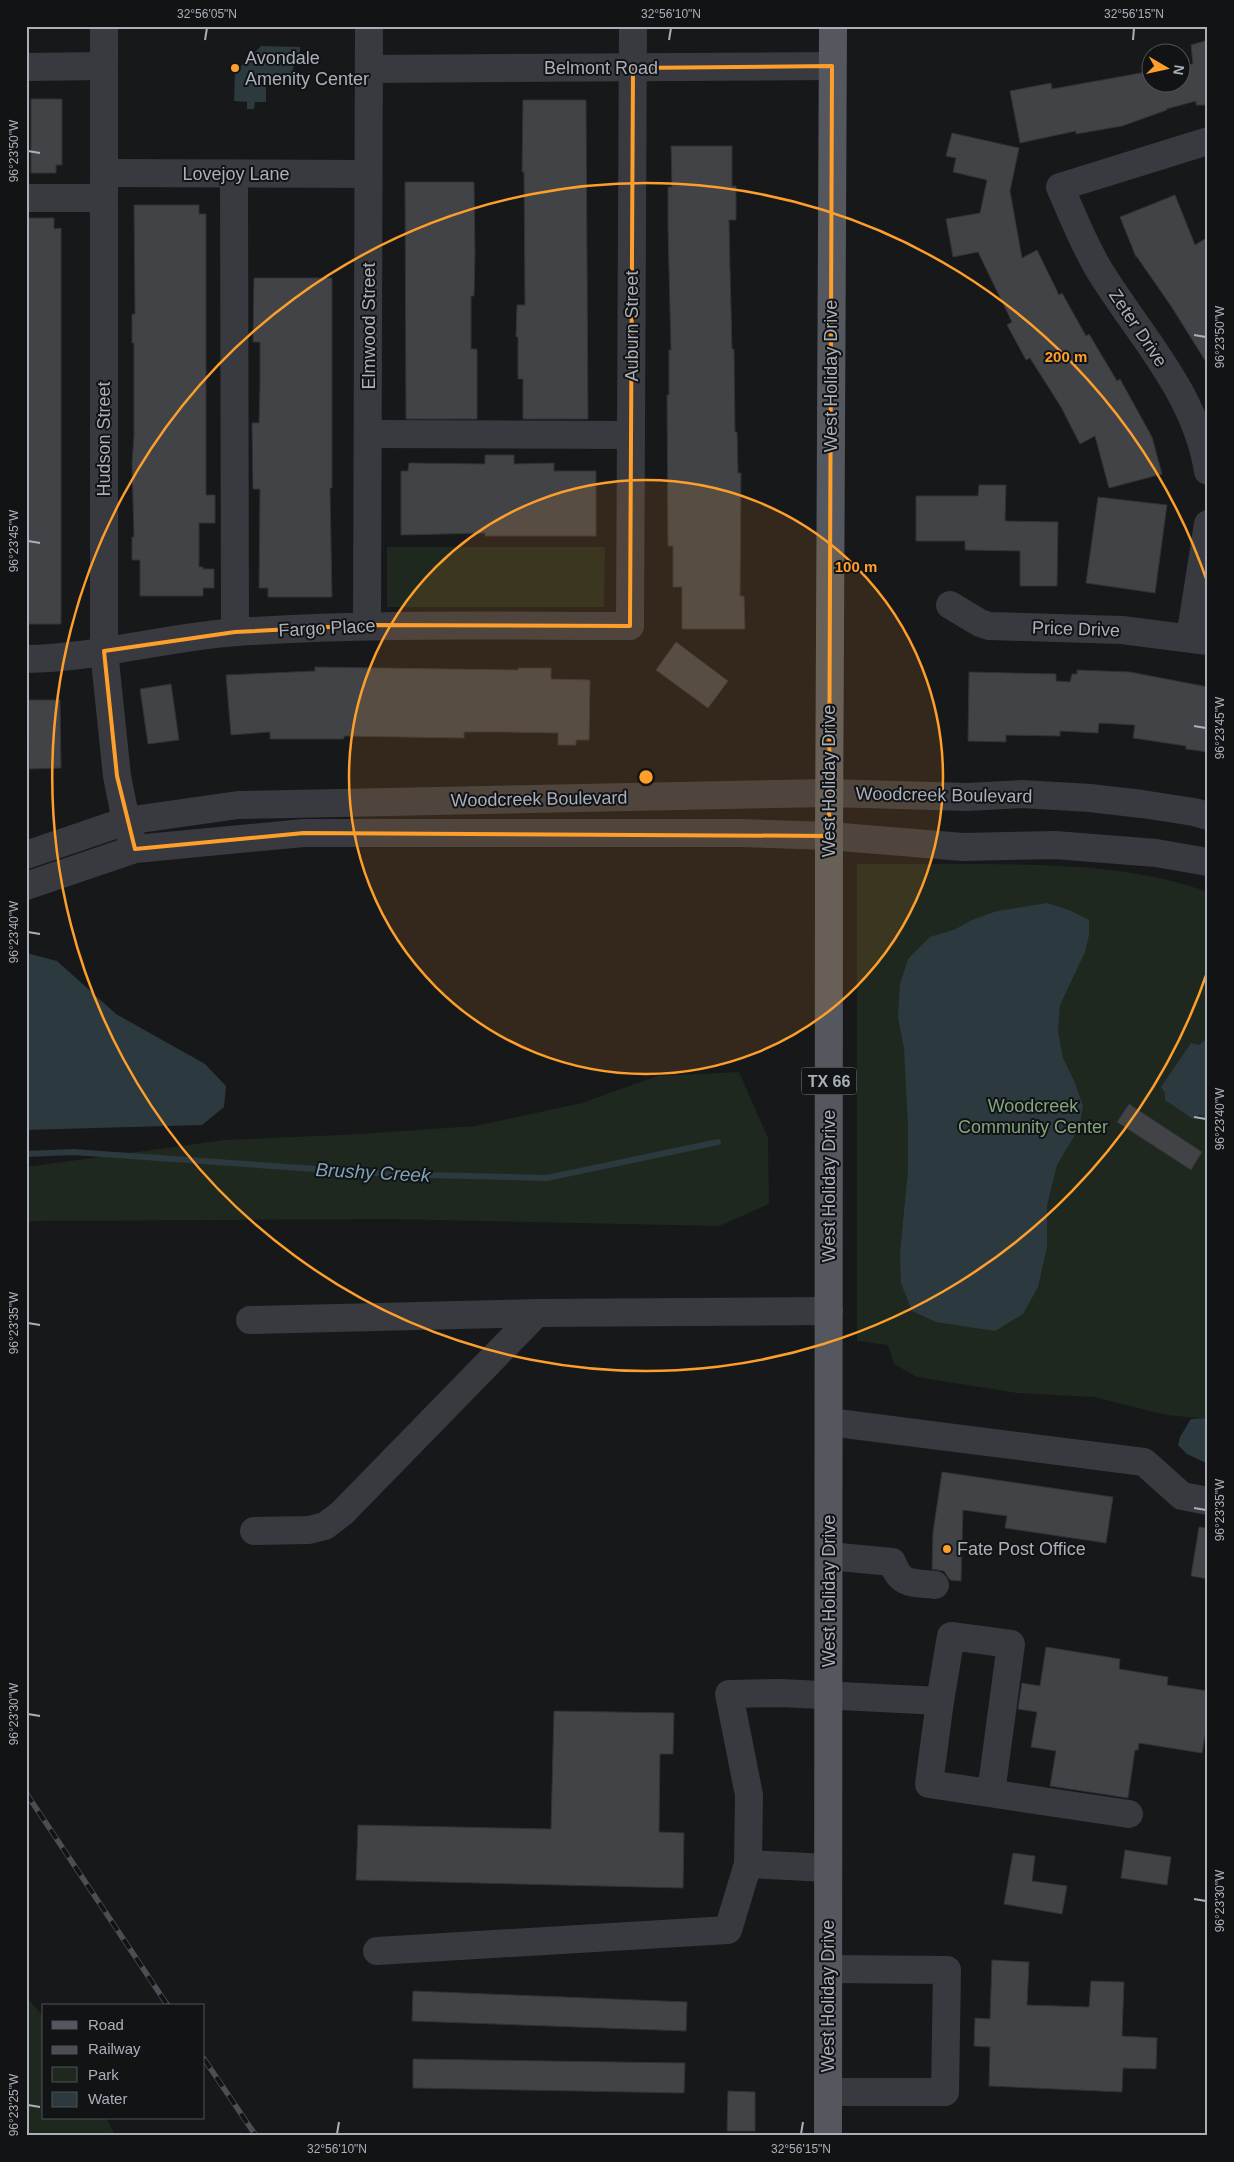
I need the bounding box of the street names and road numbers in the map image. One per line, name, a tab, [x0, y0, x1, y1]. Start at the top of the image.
street label: Belmont Road	[544, 58, 658, 78]
street label: Lovejoy Lane	[182, 164, 290, 184]
street label: Elmwood Street	[359, 262, 379, 390]
street label: Auburn Street	[622, 270, 642, 382]
street label: Zeter Drive	[1105, 286, 1171, 370]
street label: West Holiday Drive	[821, 300, 841, 452]
street label: Hudson Street	[94, 381, 114, 497]
street label: Fargo Place	[278, 615, 376, 641]
street label: Price Drive	[1032, 617, 1120, 641]
street label: West Holiday Drive	[819, 705, 839, 857]
street label: Woodcreek Boulevard	[855, 783, 1033, 807]
street label: Woodcreek Boulevard	[450, 787, 628, 811]
road number: TX 66	[802, 1068, 856, 1094]
street label: West Holiday Drive	[819, 1110, 839, 1262]
street label: West Holiday Drive	[819, 1515, 839, 1667]
street label: West Holiday Drive	[818, 1920, 838, 2072]

